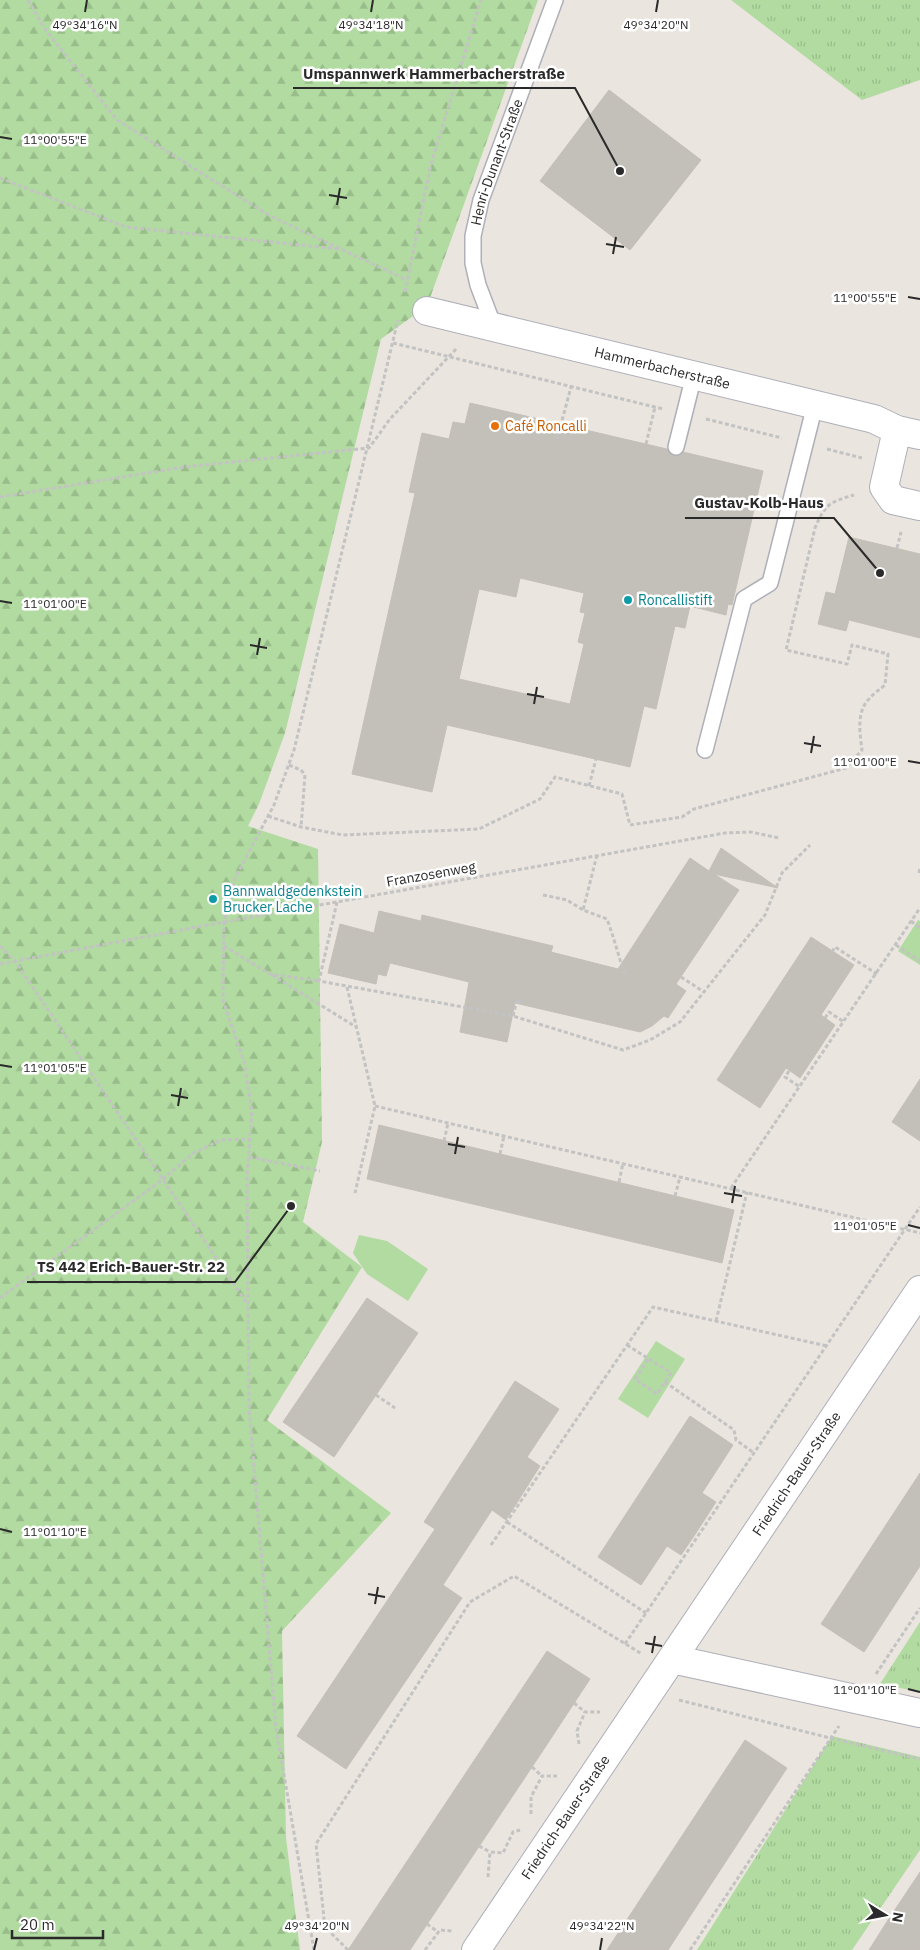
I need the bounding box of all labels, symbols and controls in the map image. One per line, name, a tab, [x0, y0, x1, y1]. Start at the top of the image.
text: 49°34'16"N	[52, 17, 118, 32]
text: 49°34'18"N	[338, 17, 404, 32]
text: 49°34'20"N	[623, 17, 689, 32]
callout: Umspannwerk Hammerbacherstraße	[293, 58, 575, 88]
text: Umspannwerk Hammerbacherstraße	[303, 64, 565, 83]
street label: Henri-Dunant-Straße	[467, 96, 527, 227]
text: 11°00'55"E	[23, 132, 87, 147]
text: 11°00'55"E	[833, 290, 897, 305]
street label: Hammerbacherstraße	[593, 343, 732, 393]
place label: Café Roncalli	[505, 417, 587, 435]
marker: Café Roncalli	[489, 420, 501, 432]
callout: Gustav-Kolb-Haus	[685, 488, 834, 518]
text: Gustav-Kolb-Haus	[694, 493, 824, 512]
place label: Roncallistift	[638, 591, 713, 609]
marker: Roncallistift	[622, 594, 634, 606]
text: 11°01'00"E	[23, 596, 87, 611]
text: 11°01'00"E	[833, 754, 897, 769]
street label: Franzosenweg	[385, 857, 478, 891]
place label: Bannwaldgedenkstein Brucker Lache	[223, 882, 362, 916]
marker: Bannwaldgedenkstein Brucker Lache	[207, 893, 219, 905]
text: 11°01'05"E	[23, 1060, 87, 1075]
text: 11°01'05"E	[833, 1218, 897, 1233]
callout: TS 442 Erich-Bauer-Str. 22	[27, 1252, 235, 1282]
text: TS 442 Erich-Bauer-Str. 22	[37, 1257, 225, 1276]
street label: Friedrich-Bauer-Straße	[748, 1408, 845, 1539]
text: 11°01'10"E	[23, 1524, 87, 1539]
text: 11°01'10"E	[833, 1682, 897, 1697]
street label: Friedrich-Bauer-Straße	[517, 1751, 614, 1883]
north arrow	[860, 1890, 910, 1940]
scale bar	[12, 1908, 104, 1940]
text: N	[888, 1911, 908, 1924]
text: 20 m	[20, 1915, 55, 1934]
text: 49°34'20"N	[284, 1918, 350, 1933]
text: 49°34'22"N	[569, 1918, 635, 1933]

